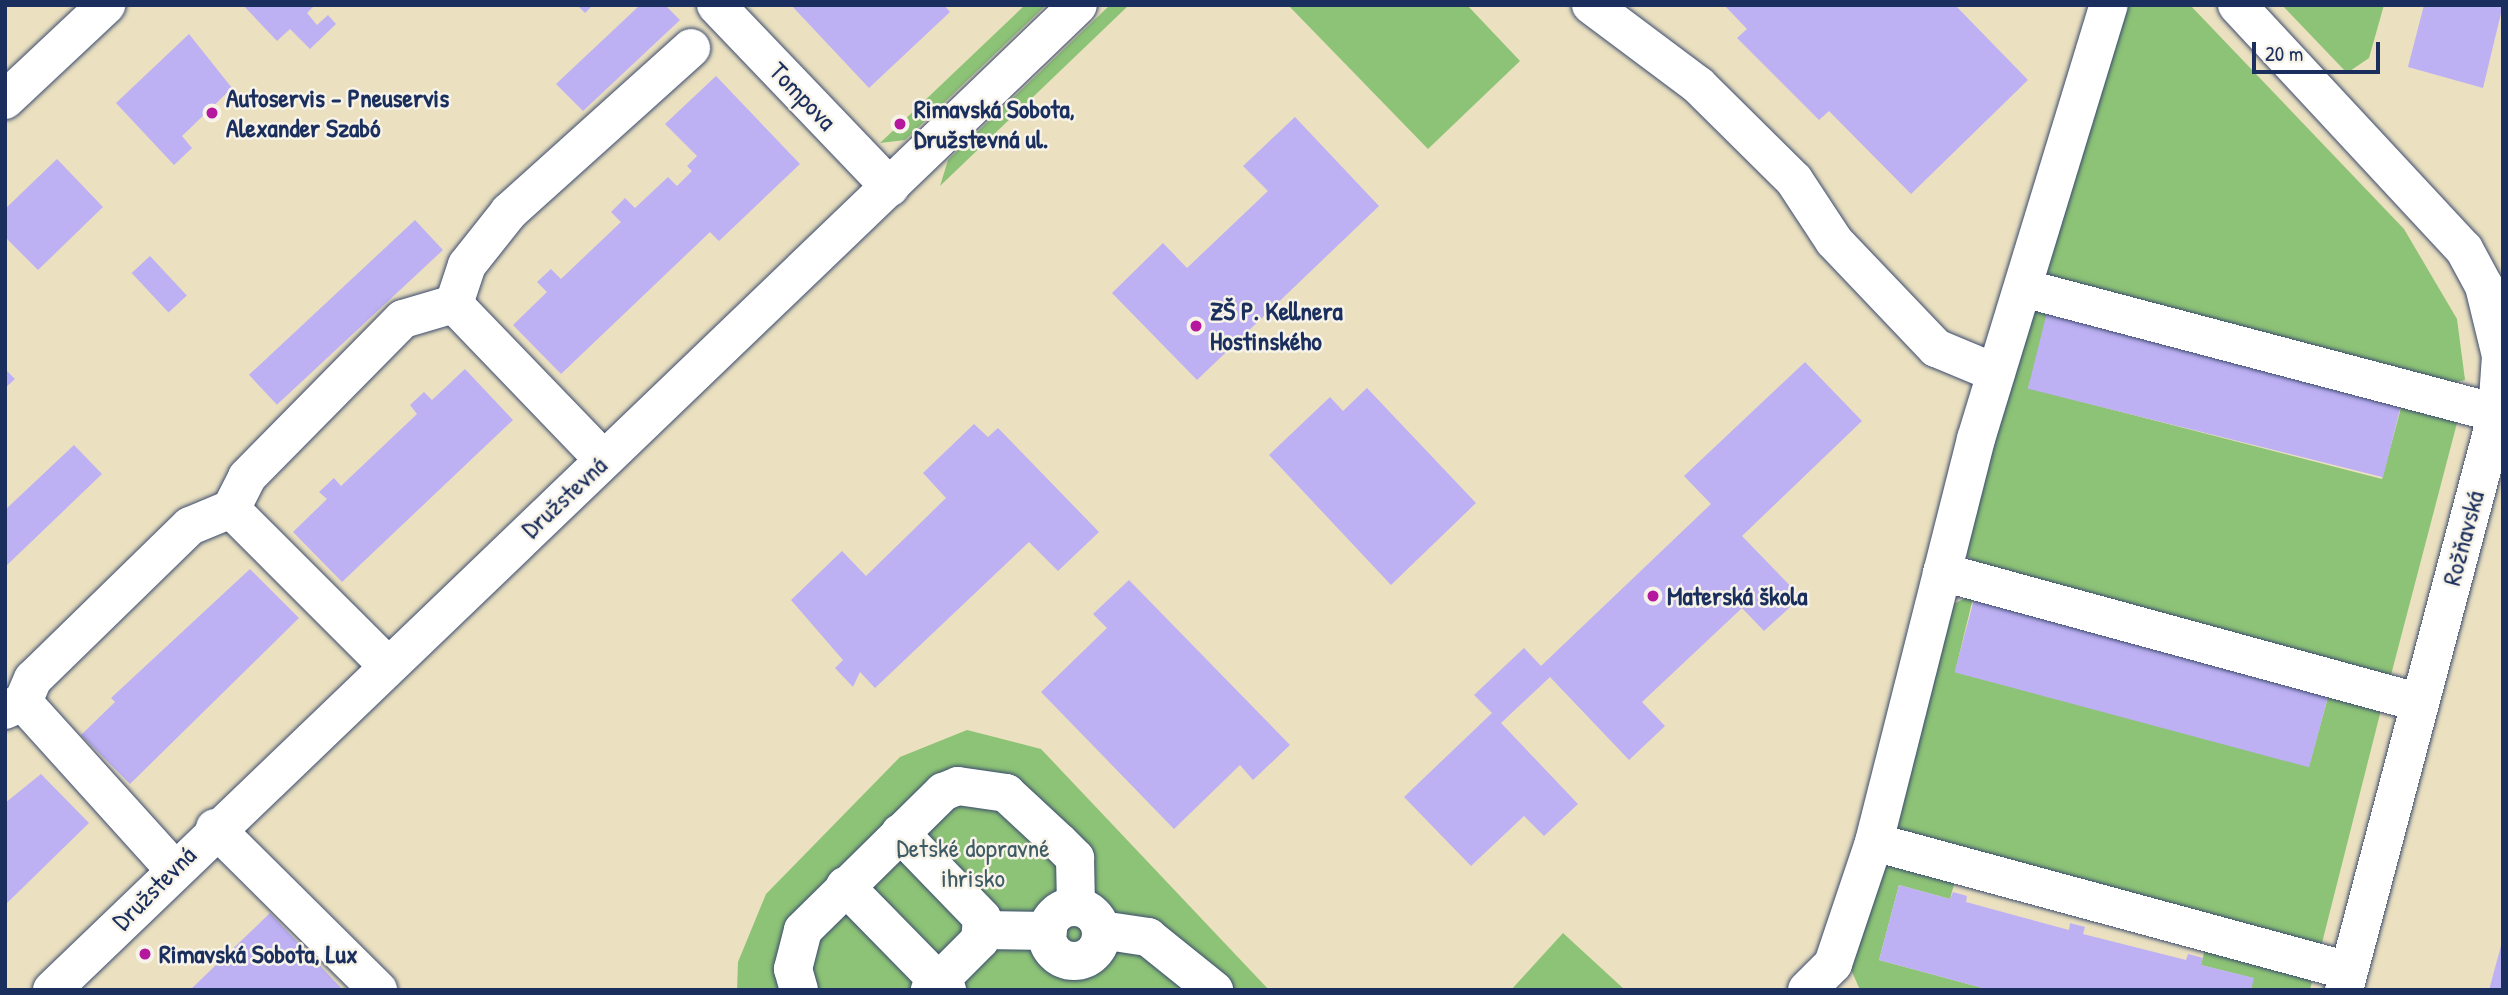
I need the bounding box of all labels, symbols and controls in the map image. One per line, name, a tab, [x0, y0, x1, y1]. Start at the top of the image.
scale bar	[2256, 28, 2384, 72]
text: 20 m	[2265, 39, 2303, 68]
street label: Tompova	[763, 55, 843, 137]
place label: Autoservis - Pneuservis Alexander Szabó	[226, 82, 449, 144]
place label: Rimavská Sobota, Družstevná ul.	[914, 93, 1075, 154]
marker: Autoservis - Pneuservis Alexander Szabó	[204, 105, 220, 121]
marker: Rimavská Sobota, Družstevná ul.	[892, 116, 908, 132]
place label: ZŠ P. Kellnera Hostinského	[1210, 295, 1343, 356]
marker: ZŠ P. Kellnera Hostinského	[1188, 318, 1204, 334]
street label: Družstevná	[515, 450, 613, 544]
street label: Rožňavská	[2435, 487, 2491, 589]
place label: Materská škola	[1667, 580, 1807, 612]
marker: Materská škola	[1645, 588, 1661, 604]
park label: Detské dopravné ihrisko	[896, 832, 1050, 894]
street label: Družstevná	[106, 840, 202, 936]
place label: Rimavská Sobota, Lux	[159, 938, 358, 970]
marker: Rimavská Sobota, Lux	[137, 946, 153, 962]

